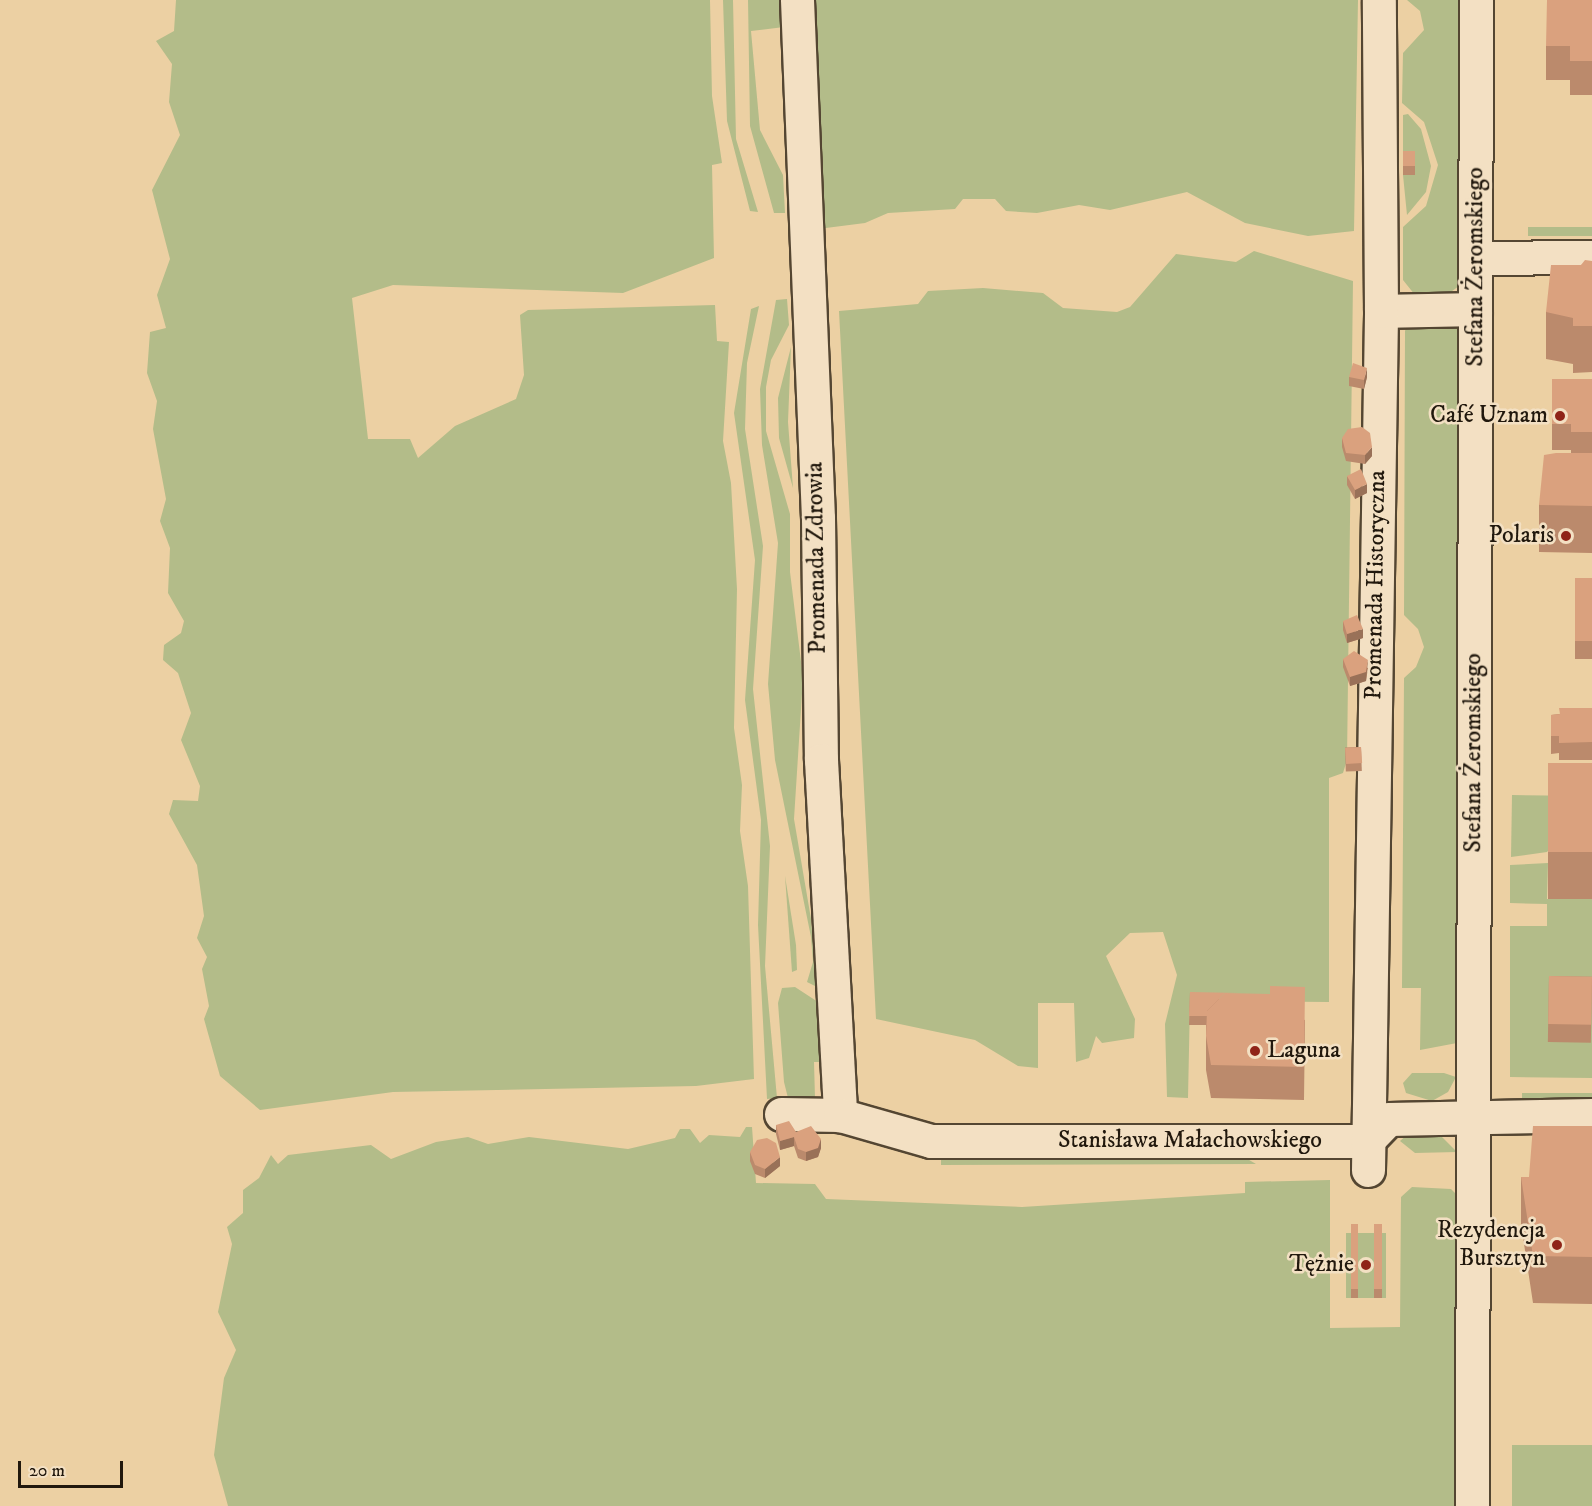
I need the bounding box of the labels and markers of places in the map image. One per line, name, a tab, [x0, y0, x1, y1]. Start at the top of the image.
place label: Café Uznam	[1430, 402, 1548, 430]
marker: Café Uznam	[1553, 409, 1567, 423]
place label: Polaris	[1488, 522, 1554, 550]
marker: Polaris	[1559, 529, 1573, 543]
place label: Laguna	[1267, 1037, 1340, 1065]
marker: Laguna	[1248, 1044, 1262, 1058]
place label: Rezydencja Bursztyn	[1437, 1217, 1545, 1273]
marker: Rezydencja Bursztyn	[1550, 1238, 1564, 1252]
place label: Tężnie	[1289, 1251, 1354, 1279]
marker: Tężnie	[1359, 1258, 1373, 1272]

